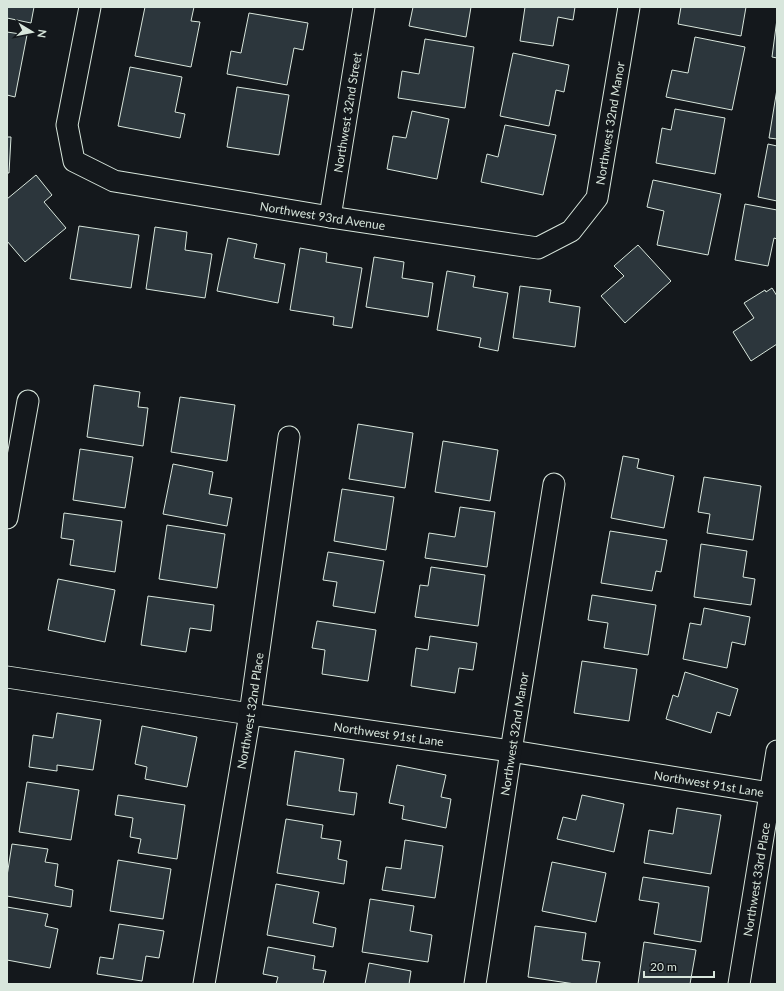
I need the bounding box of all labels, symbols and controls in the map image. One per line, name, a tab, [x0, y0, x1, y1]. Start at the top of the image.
north arrow	[12, 12, 52, 52]
text: N	[35, 29, 49, 39]
street label: Northwest 32nd Street	[330, 51, 364, 174]
street label: Northwest 32nd Manor	[592, 60, 627, 186]
street label: Northwest 93rd Avenue	[259, 198, 386, 233]
street label: Northwest 32nd Place	[233, 652, 266, 770]
street label: Northwest 32nd Manor	[497, 671, 531, 797]
street label: Northwest 91st Lane	[333, 718, 445, 749]
street label: Northwest 91st Lane	[653, 767, 765, 799]
street label: Northwest 33rd Place	[739, 821, 773, 937]
scale bar	[644, 953, 714, 979]
text: 20 m	[650, 959, 677, 974]

